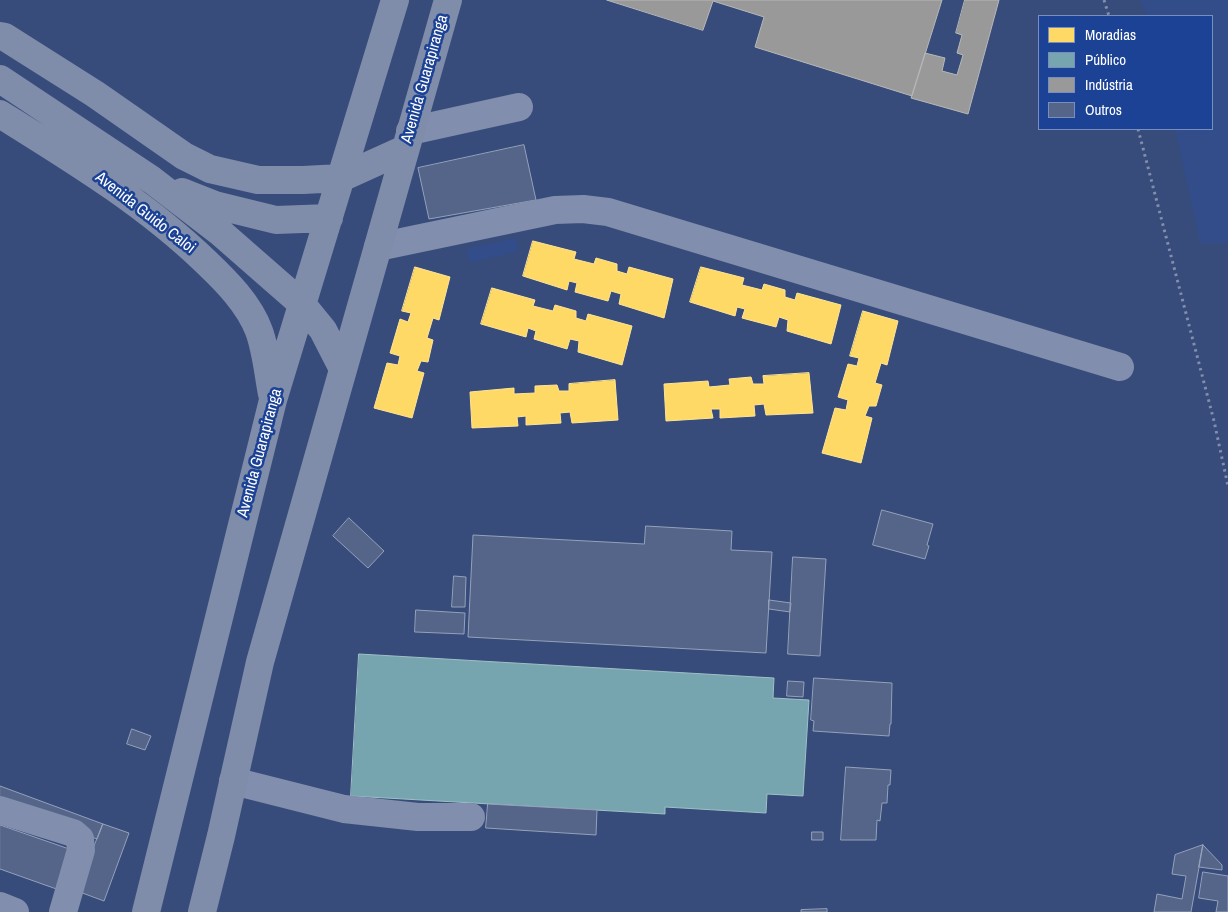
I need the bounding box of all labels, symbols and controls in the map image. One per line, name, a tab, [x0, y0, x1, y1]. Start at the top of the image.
street label: Avenida Guarapiranga	[398, 13, 452, 145]
legend	[1038, 15, 1213, 130]
text: Moradias	[1085, 24, 1136, 45]
text: Público	[1085, 49, 1126, 70]
text: Indústria	[1085, 74, 1133, 95]
text: Outros	[1085, 99, 1122, 120]
street label: Avenida Guido Caloi	[91, 168, 199, 258]
street label: Avenida Guarapiranga	[234, 387, 286, 519]

